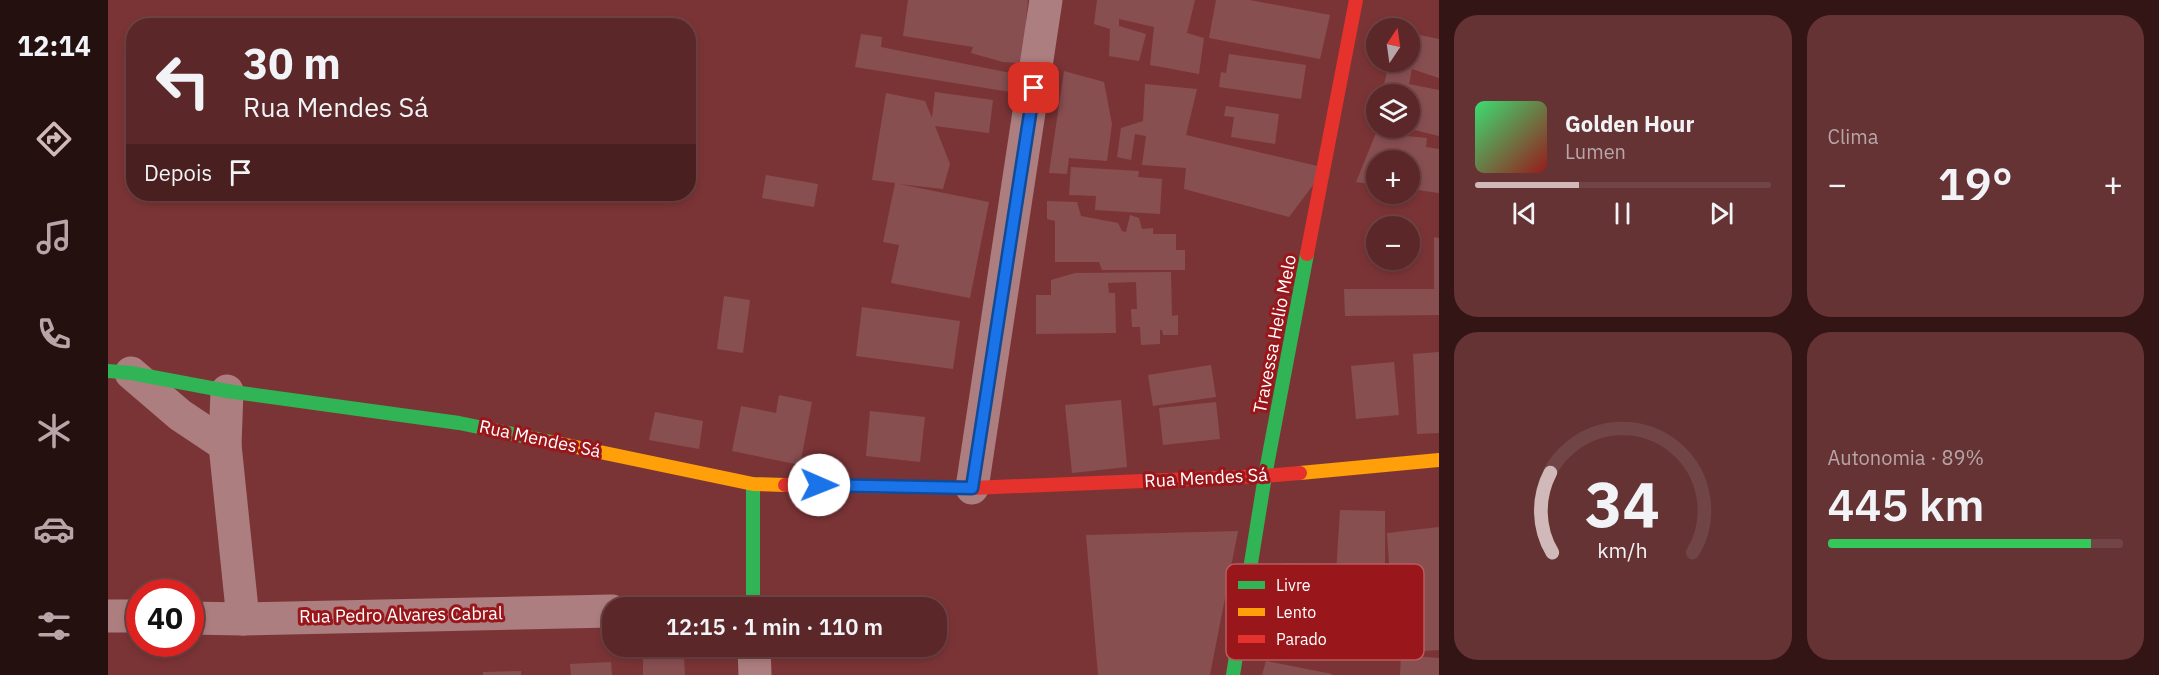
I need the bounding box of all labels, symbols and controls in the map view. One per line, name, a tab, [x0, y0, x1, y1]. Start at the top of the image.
north arrow	[1366, 18, 1420, 72]
map controls	[1366, 18, 1420, 270]
text: 12:14	[17, 28, 91, 63]
text: 30 m	[243, 36, 341, 91]
icon: left	[144, 42, 222, 120]
pin	[1008, 62, 1059, 113]
icon: arrive	[1017, 71, 1050, 104]
button: layers	[1366, 84, 1420, 138]
text: Rua Mendes Sá	[243, 89, 429, 124]
text: Golden Hour	[1565, 109, 1694, 138]
icon: directions	[33, 118, 75, 160]
text: Clima	[1828, 123, 1879, 150]
text: Lumen	[1565, 138, 1626, 165]
button: +	[1366, 150, 1420, 204]
text: 19°	[1938, 154, 2013, 212]
icon: arrive	[224, 156, 257, 189]
text: Depois	[144, 158, 212, 187]
text: −	[1828, 162, 1847, 205]
text: +	[2103, 162, 2123, 205]
icon: previous	[1508, 197, 1541, 230]
icon: pause	[1606, 197, 1639, 230]
icon: next	[1705, 197, 1738, 230]
icon: music	[33, 216, 75, 258]
button: −	[1366, 216, 1420, 270]
street label: Travessa Helio Melo	[1248, 253, 1301, 415]
icon: phone	[33, 313, 75, 355]
icon: climate	[33, 410, 75, 452]
street label: Rua Mendes Sá	[477, 414, 603, 463]
text: Autonomia · 89%	[1828, 444, 1984, 471]
position arrow	[787, 453, 851, 517]
street label: Rua Mendes Sá	[1144, 463, 1269, 492]
text: 34	[1585, 463, 1660, 544]
text: 445 km	[1828, 475, 1984, 533]
icon: car	[33, 508, 75, 550]
text: km/h	[1598, 536, 1648, 564]
legend	[1226, 564, 1424, 660]
text: Livre	[1276, 575, 1311, 595]
speed limit sign: 40	[126, 579, 204, 657]
street label: Rua Pedro Alvares Cabral	[299, 601, 503, 628]
text: Lento	[1276, 602, 1316, 622]
icon: filters	[33, 605, 75, 647]
text: 12:15 · 1 min · 110 m	[666, 612, 883, 641]
text: Parado	[1276, 629, 1327, 649]

